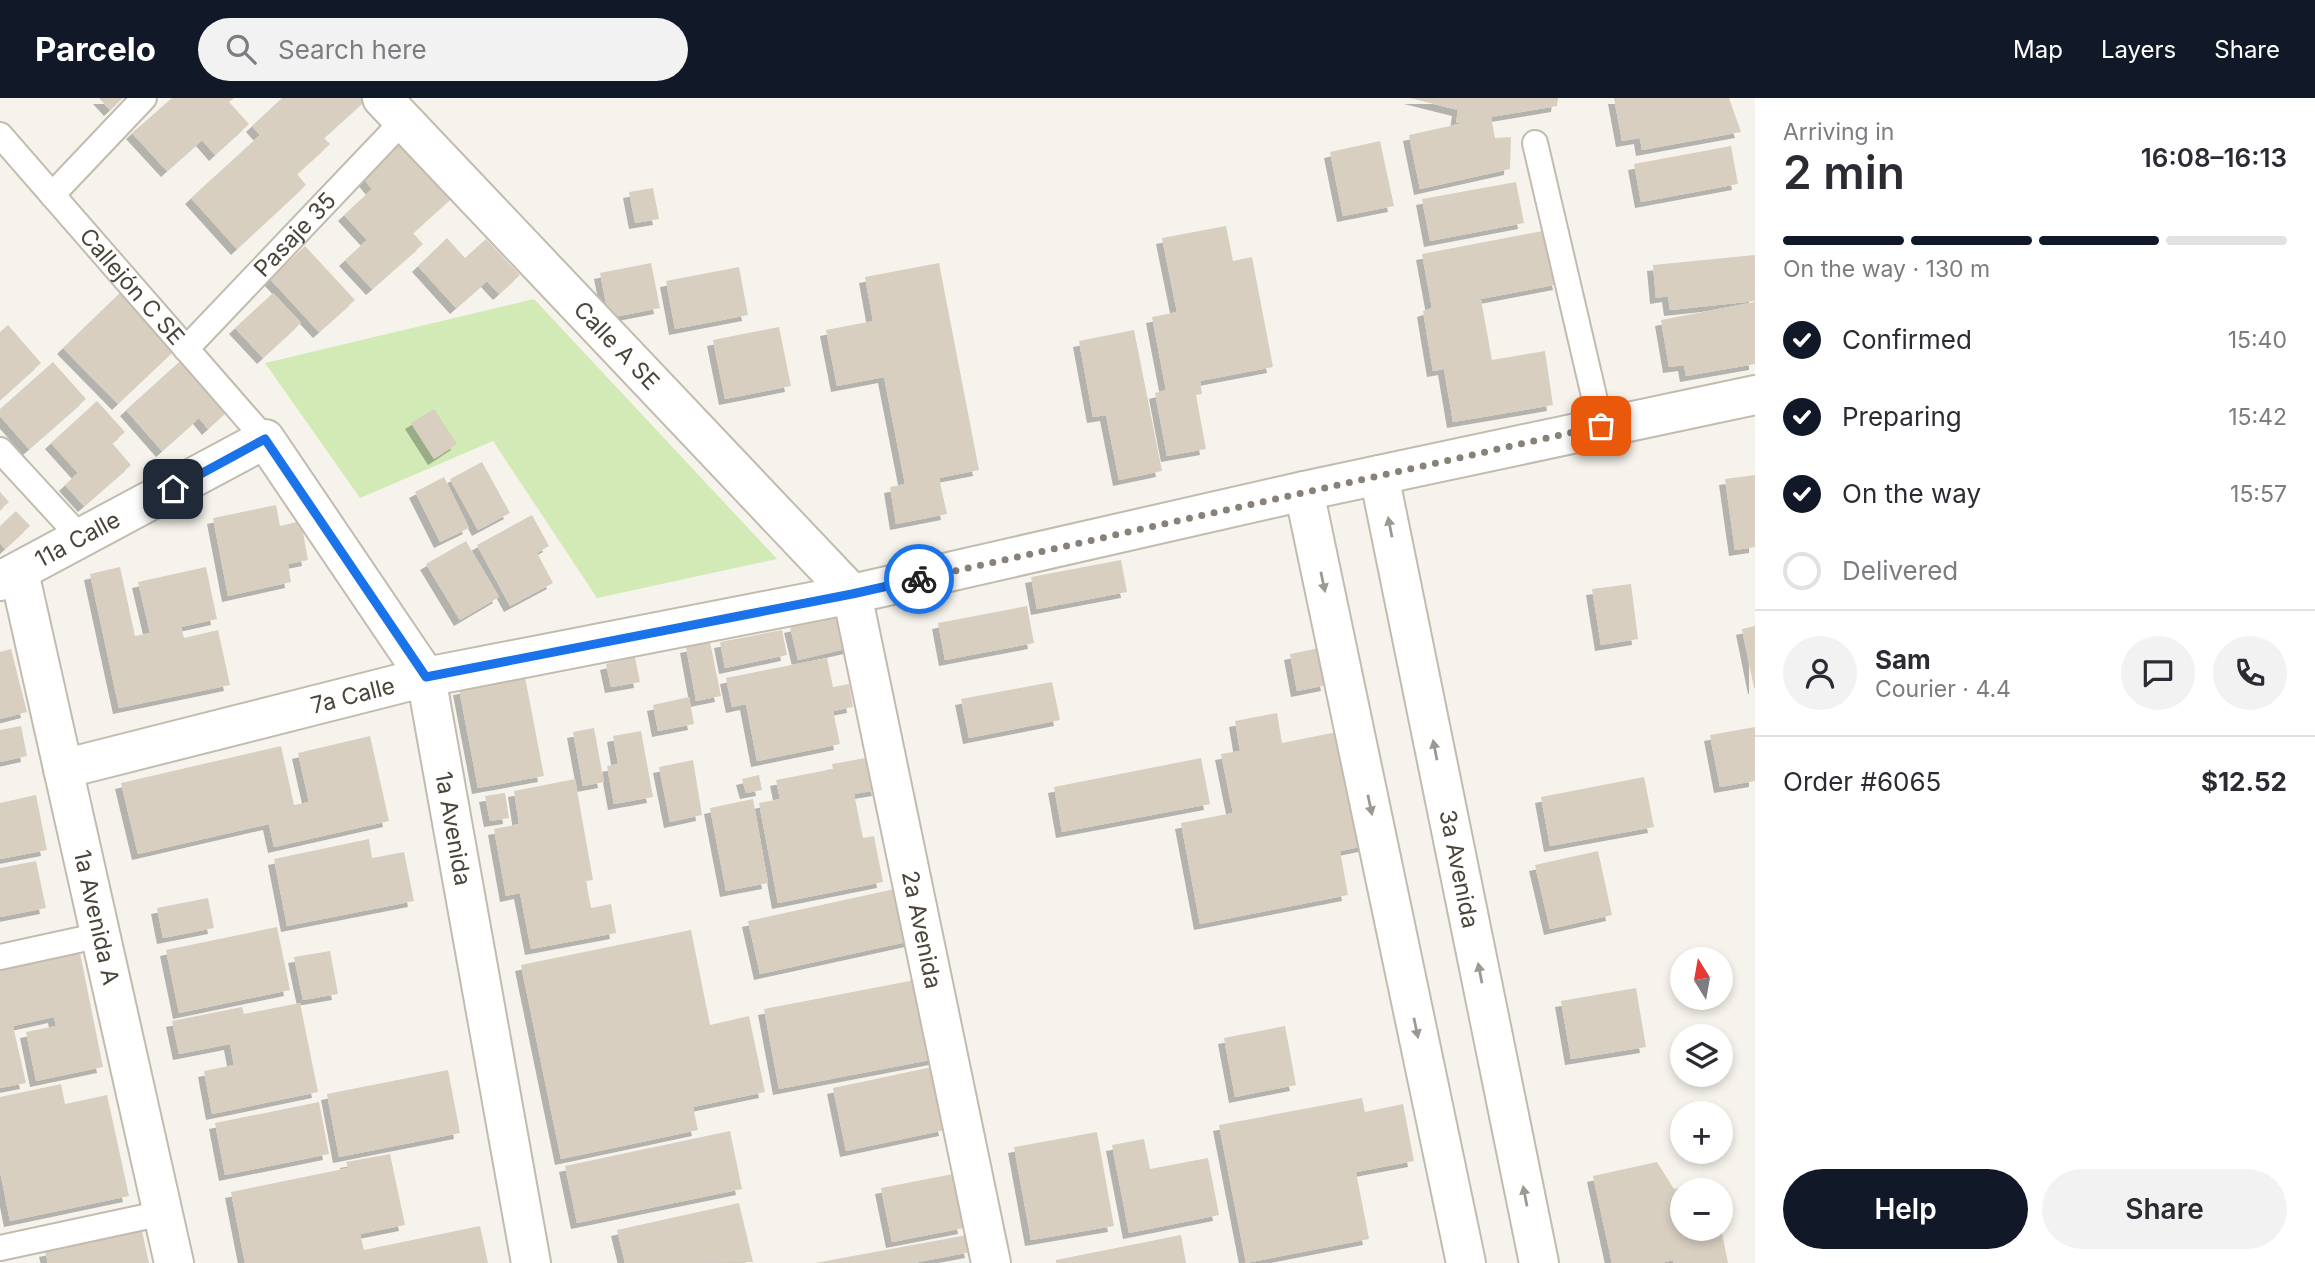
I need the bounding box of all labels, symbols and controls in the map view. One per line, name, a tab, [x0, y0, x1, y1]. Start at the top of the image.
search box	[198, 18, 688, 81]
text: Parcelo	[35, 29, 156, 69]
icon: search	[222, 30, 260, 68]
text: Search here	[278, 34, 427, 65]
text: Map	[2013, 35, 2063, 64]
text: Layers	[2101, 35, 2176, 64]
text: Share	[2214, 35, 2280, 64]
text: Arriving in	[1783, 118, 1894, 146]
text: 16:08–16:13	[2141, 142, 2287, 173]
text: 2 min	[1783, 144, 1905, 200]
street label: Pasaje 35	[248, 186, 342, 283]
street label: Callejón C SE	[74, 222, 190, 351]
text: On the way · 130 m	[1783, 255, 1990, 283]
street label: Calle A SE	[568, 295, 665, 396]
icon: check	[1783, 321, 1821, 359]
text: Confirmed	[1842, 324, 1972, 355]
text: 15:40	[2228, 326, 2287, 354]
pin	[1571, 396, 1631, 456]
icon: check	[1783, 398, 1821, 436]
text: Preparing	[1842, 401, 1962, 432]
text: 15:42	[2228, 403, 2287, 431]
icon: bag	[1582, 407, 1620, 445]
pin	[143, 459, 203, 519]
icon: home	[154, 470, 192, 508]
icon: check	[1783, 475, 1821, 513]
text: On the way	[1842, 478, 1981, 509]
text: 15:57	[2230, 480, 2287, 508]
street label: 11a Calle	[30, 505, 125, 574]
one-way arrow	[1384, 516, 1395, 538]
courier	[884, 544, 954, 614]
text: Delivered	[1842, 555, 1958, 586]
icon: bike	[900, 560, 938, 598]
one-way arrow	[1318, 571, 1329, 593]
button: person	[1783, 636, 1857, 710]
button: chat	[2121, 636, 2195, 710]
button: phone	[2213, 636, 2287, 710]
text: Sam	[1875, 644, 1931, 675]
street label: 7a Calle	[308, 671, 398, 720]
text: Courier · 4.4	[1875, 675, 2011, 703]
one-way arrow	[1429, 739, 1440, 761]
text: Order #6065	[1783, 766, 1941, 797]
text: $12.52	[2201, 766, 2287, 797]
street label: 1a Avenida	[429, 769, 477, 888]
one-way arrow	[1364, 794, 1375, 816]
street label: 3a Avenida	[1433, 807, 1485, 931]
street label: 1a Avenida A	[68, 847, 125, 988]
street label: 2a Avenida	[896, 868, 948, 991]
north arrow	[1670, 947, 1732, 1010]
map controls	[1670, 947, 1733, 1241]
one-way arrow	[1475, 962, 1486, 984]
one-way arrow	[1411, 1017, 1422, 1039]
button: layers	[1670, 1024, 1733, 1087]
button: +	[1670, 1101, 1733, 1164]
button: Help	[1783, 1169, 2028, 1249]
button: Share	[2042, 1169, 2287, 1249]
button: −	[1670, 1178, 1733, 1241]
one-way arrow	[1520, 1185, 1531, 1207]

